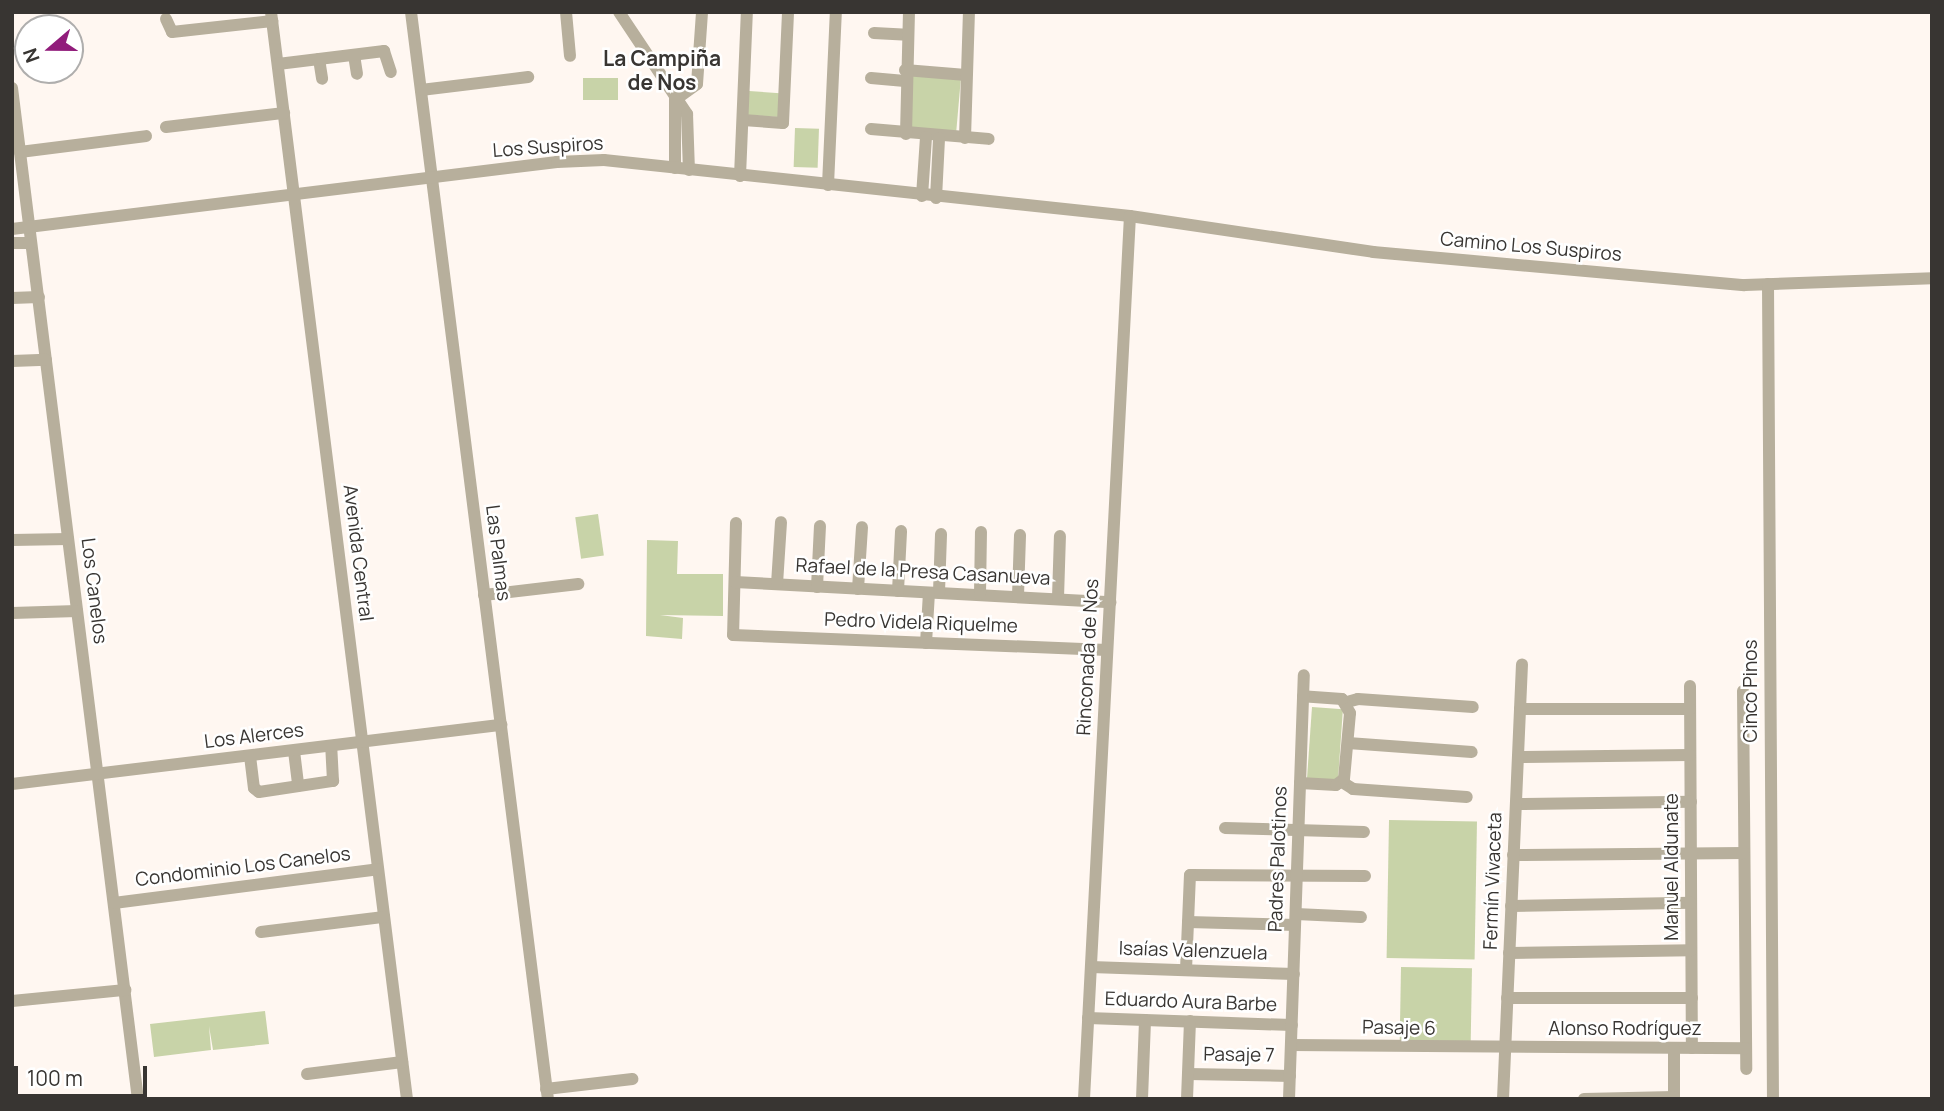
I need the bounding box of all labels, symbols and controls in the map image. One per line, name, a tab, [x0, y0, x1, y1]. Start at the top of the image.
north arrow	[14, 14, 84, 84]
text: N	[17, 45, 46, 66]
district label: La Campiña de Nos	[603, 45, 721, 95]
street label: Los Suspiros	[492, 132, 604, 162]
street label: Camino Los Suspiros	[1439, 228, 1623, 266]
street label: Avenida Central	[338, 483, 378, 623]
street label: Las Palmas	[481, 504, 515, 602]
street label: Los Canelos	[76, 537, 112, 645]
street label: Rafael de la Presa Casanueva	[795, 554, 1051, 590]
street label: Rinconada de Nos	[1073, 578, 1103, 736]
street label: Pedro Videla Riquelme	[824, 608, 1018, 638]
street label: Cinco Pinos	[1740, 640, 1762, 742]
street label: Los Alerces	[203, 719, 305, 753]
street label: Padres Palotinos	[1264, 786, 1292, 932]
street label: Manuel Aldunate	[1661, 793, 1683, 941]
street label: Fermín Vivaceta	[1479, 812, 1507, 950]
street label: Condominio Los Canelos	[134, 842, 352, 892]
street label: Isaías Valenzuela	[1118, 937, 1268, 965]
street label: Eduardo Aura Barbe	[1104, 988, 1278, 1016]
street label: Pasaje 6	[1362, 1016, 1436, 1040]
street label: Alonso Rodríguez	[1548, 1018, 1702, 1040]
street label: Pasaje 7	[1203, 1043, 1275, 1067]
scale bar	[18, 1052, 150, 1096]
text: 100 m	[27, 1064, 83, 1092]

